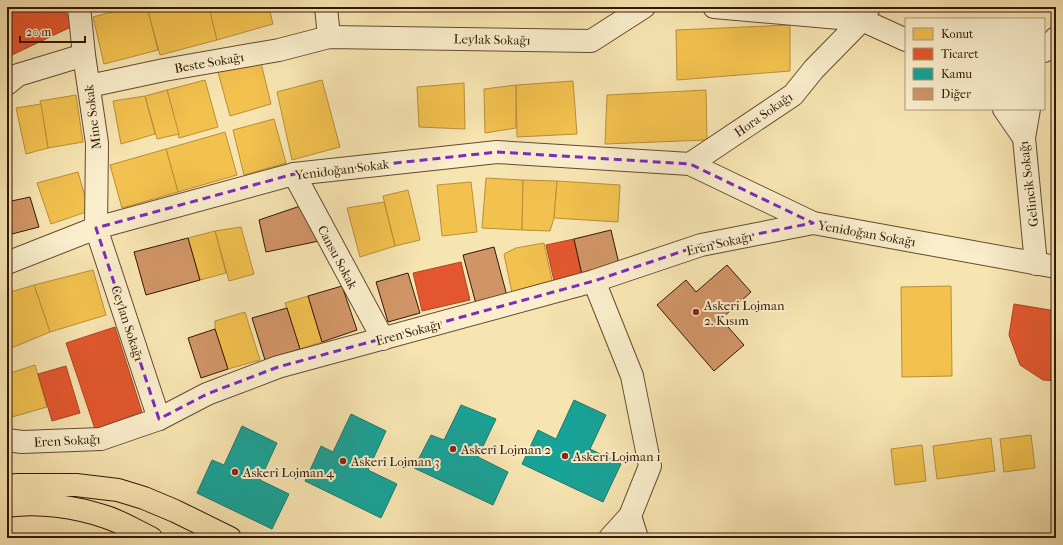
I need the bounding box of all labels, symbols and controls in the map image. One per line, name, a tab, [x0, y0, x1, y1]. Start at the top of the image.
scale bar	[20, 18, 85, 44]
legend	[905, 18, 1045, 110]
text: 20 m	[26, 25, 51, 39]
text: Konut	[941, 27, 974, 41]
street label: Leylak Sokağı	[453, 31, 531, 48]
text: Ticaret	[941, 47, 979, 61]
street label: Beste Sokağı	[173, 49, 245, 76]
text: Kamu	[941, 67, 972, 81]
street label: Mine Sokak	[81, 83, 104, 150]
text: Diğer	[941, 87, 972, 101]
street label: Hora Sokağı	[731, 89, 795, 140]
street label: Gelincik Sokağı	[1016, 140, 1041, 228]
street label: Yenidoğan Sokak	[293, 156, 390, 183]
street label: Yenidoğan Sokağı	[816, 217, 917, 250]
street label: Cansu Sokak	[315, 223, 361, 292]
street label: Eren Sokağı	[685, 229, 754, 258]
street label: Ceylan Sokağı	[108, 284, 147, 363]
place label: Askeri Lojman 2. Kısım	[703, 298, 785, 328]
marker: Askeri Lojman 2. Kısım	[691, 307, 701, 317]
street label: Eren Sokağı	[374, 317, 443, 348]
street label: Eren Sokağı	[33, 431, 101, 450]
place label: Askerî Lojman 2	[460, 442, 551, 457]
marker: Askerî Lojman 2	[448, 444, 458, 454]
place label: Askerî Lojman 1	[572, 449, 661, 464]
marker: Askerî Lojman 1	[560, 451, 570, 461]
place label: Askerî Lojman 3	[350, 454, 440, 469]
marker: Askerî Lojman 3	[338, 456, 348, 466]
place label: Askerî Lojman 4	[242, 465, 334, 480]
marker: Askerî Lojman 4	[230, 467, 240, 477]

